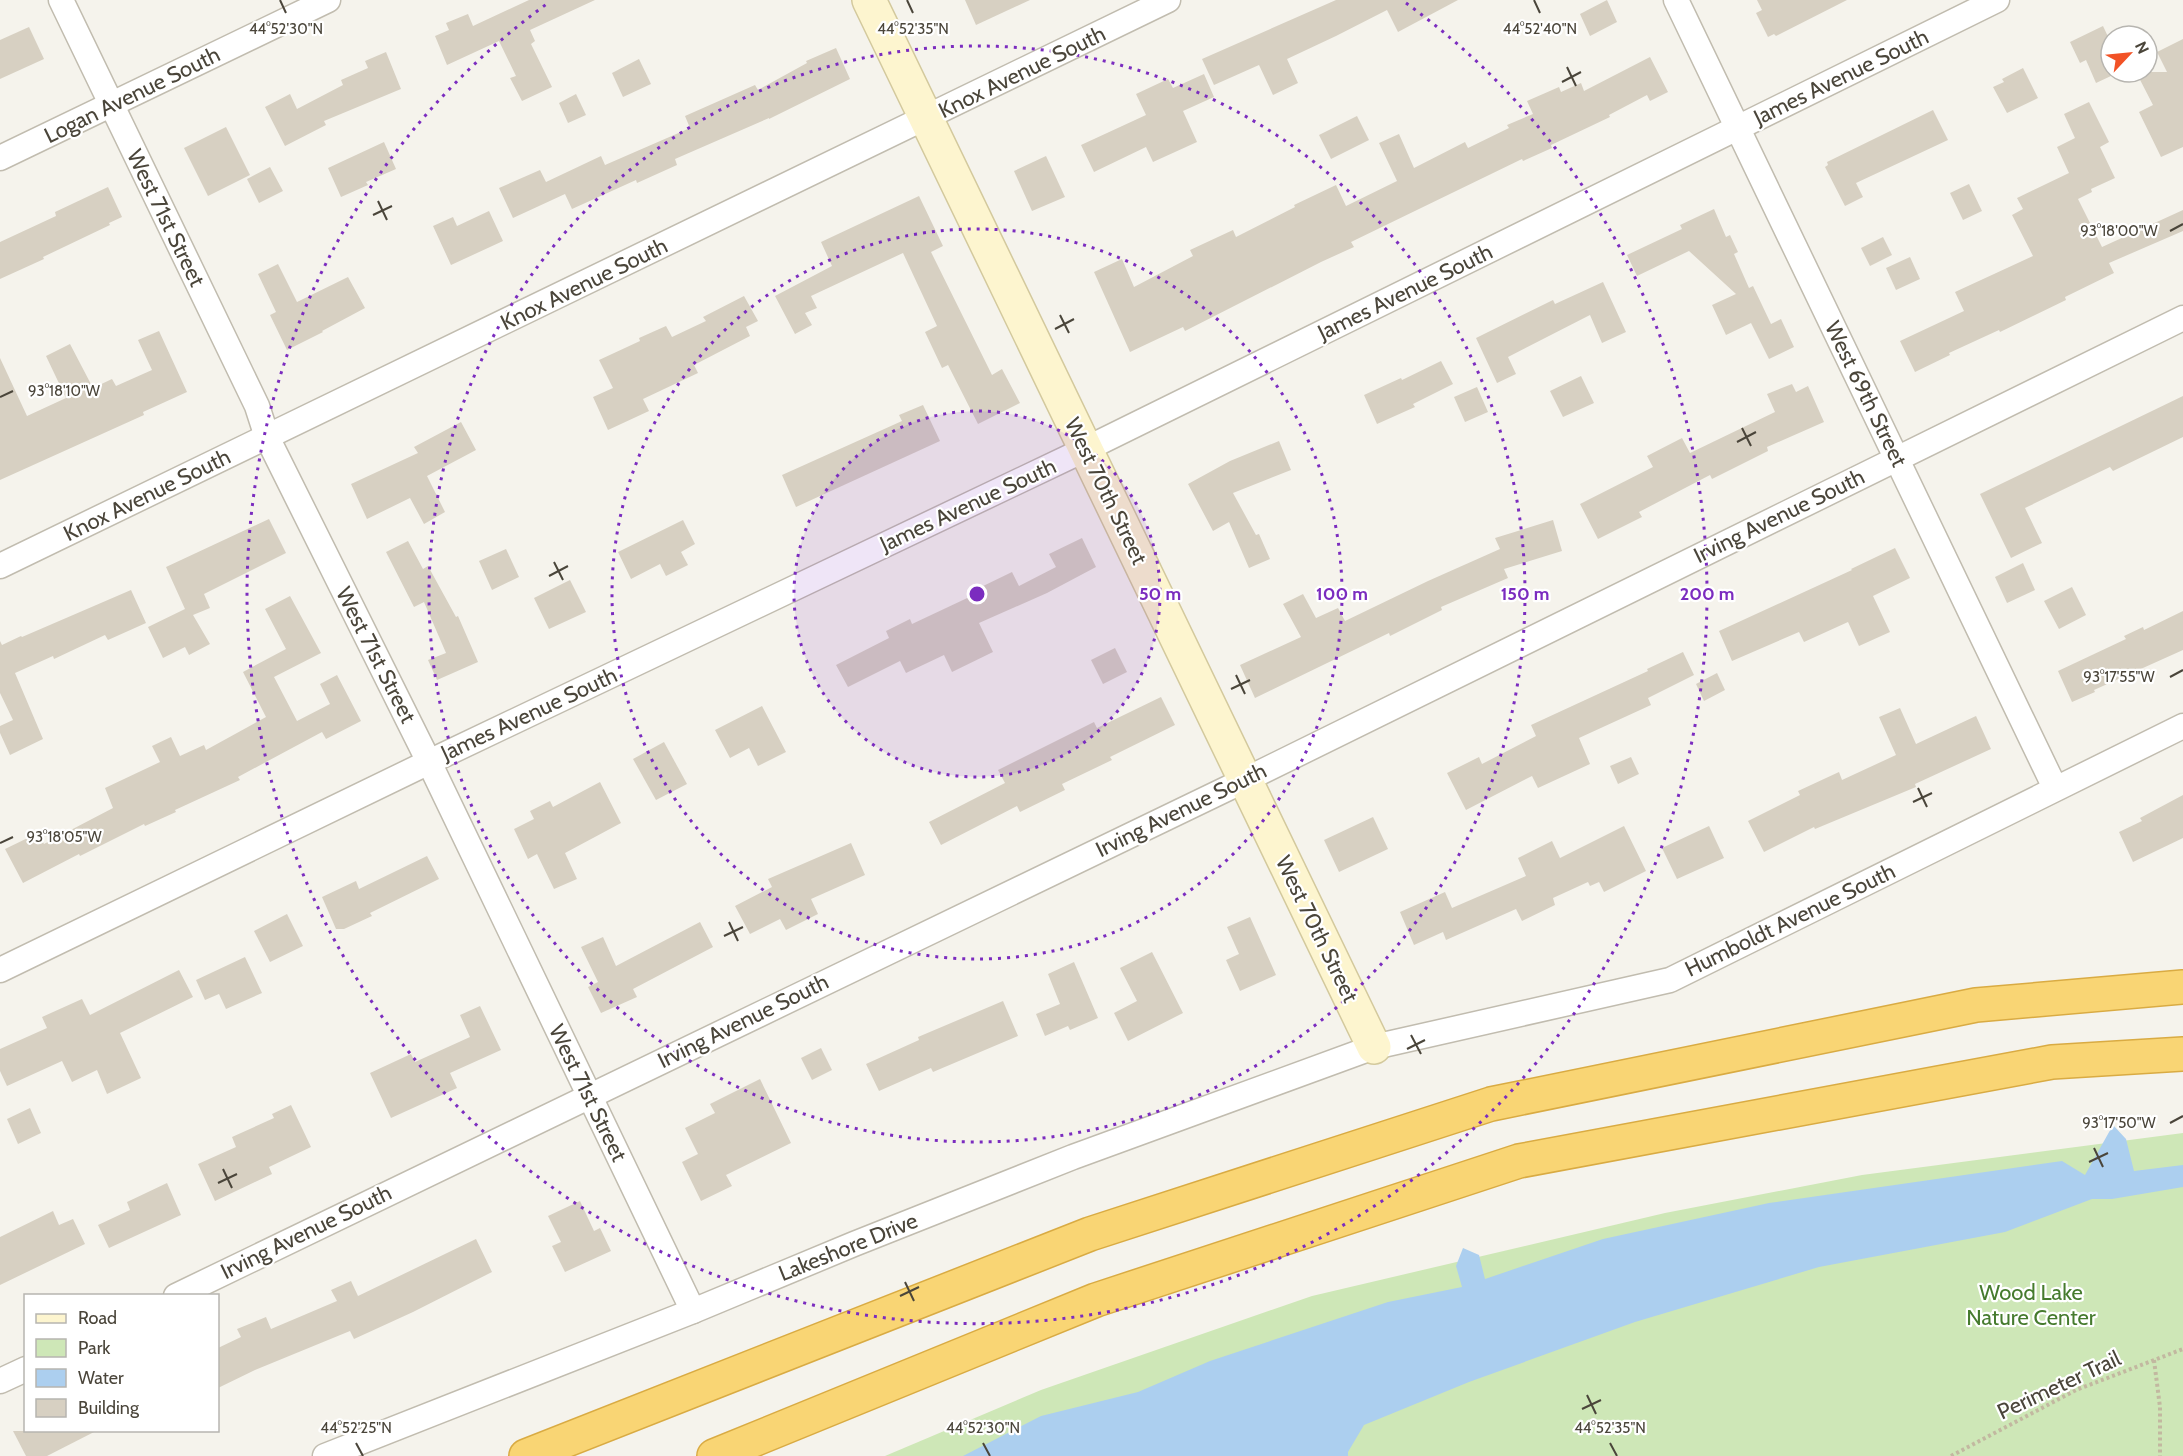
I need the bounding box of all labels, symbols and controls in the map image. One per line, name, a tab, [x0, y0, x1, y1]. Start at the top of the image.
text: 44°52'30"N	[249, 20, 323, 38]
text: 44°52'35"N	[877, 20, 949, 38]
street label: Knox Avenue South	[934, 20, 1110, 124]
text: 44°52'40"N	[1503, 20, 1577, 38]
street label: James Avenue South	[1748, 23, 1933, 131]
north arrow	[2099, 24, 2159, 84]
text: N	[2131, 38, 2153, 57]
street label: Logan Avenue South	[40, 41, 224, 149]
street label: West 71st Street	[121, 145, 211, 291]
text: 93°18'00"W	[2080, 222, 2159, 240]
street label: Knox Avenue South	[496, 232, 672, 336]
street label: James Avenue South	[1312, 238, 1497, 346]
street label: West 69th Street	[1819, 317, 1913, 472]
text: 93°18'10"W	[28, 382, 101, 400]
street label: West 70th Street	[1059, 413, 1153, 569]
street label: Knox Avenue South	[59, 443, 235, 547]
street label: James Avenue South	[875, 452, 1060, 558]
street label: Irving Avenue South	[1689, 463, 1869, 569]
street label: West 71st Street	[330, 583, 422, 728]
text: 50 m	[1139, 583, 1181, 605]
text: 100 m	[1316, 583, 1368, 605]
text: 150 m	[1501, 583, 1549, 605]
text: 200 m	[1680, 583, 1734, 605]
centre of rings	[967, 584, 987, 604]
street label: James Avenue South	[436, 661, 621, 767]
text: 93°17'55"W	[2083, 668, 2155, 686]
street label: Irving Avenue South	[1091, 757, 1271, 863]
text: 93°18'05"W	[26, 828, 102, 846]
street label: West 70th Street	[1270, 851, 1364, 1007]
street label: Humboldt Avenue South	[1680, 857, 1900, 983]
street label: Irving Avenue South	[653, 968, 833, 1074]
street label: West 71st Street	[543, 1020, 633, 1166]
text: 93°17'50"W	[2082, 1114, 2157, 1132]
street label: Irving Avenue South	[216, 1179, 396, 1285]
street label: Lakeshore Drive	[775, 1207, 921, 1287]
park label: Wood Lake Nature Center	[1966, 1279, 2096, 1331]
legend	[24, 1294, 219, 1432]
text: Road	[78, 1307, 117, 1329]
text: Park	[78, 1337, 111, 1359]
street label: Perimeter Trail	[1993, 1344, 2126, 1425]
text: Water	[78, 1367, 124, 1389]
text: Building	[78, 1397, 140, 1419]
text: 44°52'25"N	[320, 1419, 392, 1437]
text: 44°52'30"N	[946, 1419, 1020, 1437]
text: 44°52'35"N	[1574, 1419, 1646, 1437]

